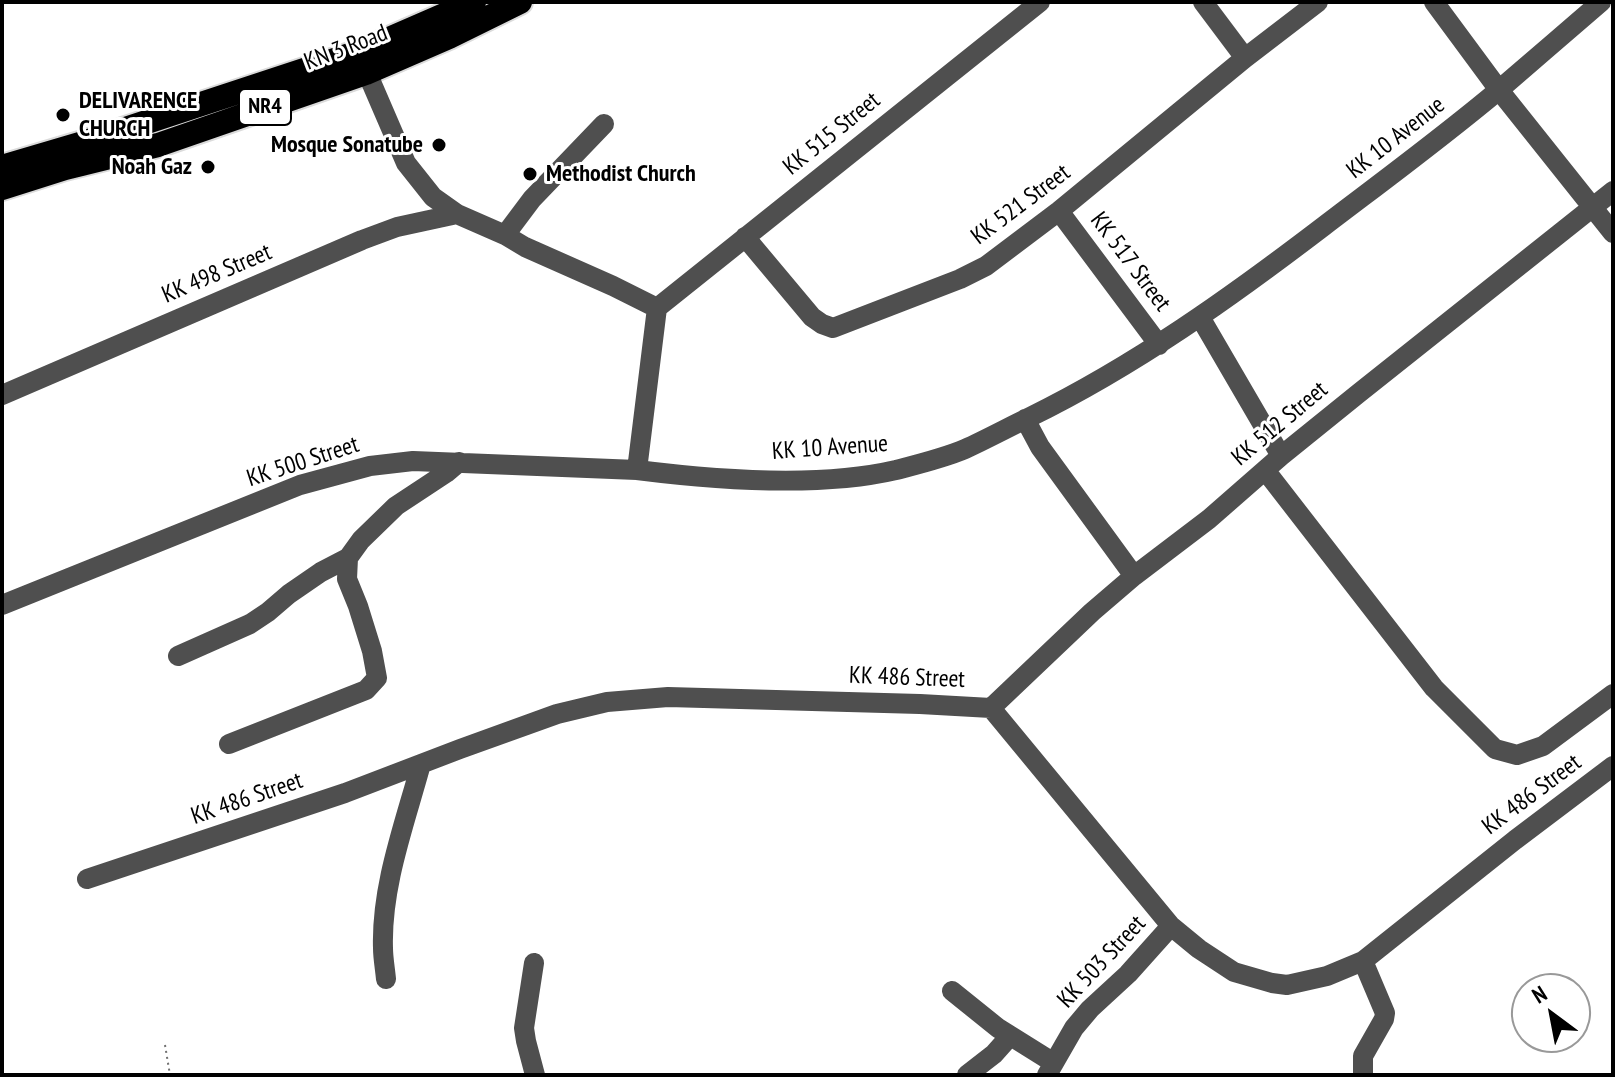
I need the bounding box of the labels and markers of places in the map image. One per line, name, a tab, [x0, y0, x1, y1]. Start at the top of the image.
place label: DELIVARENCE CHURCH	[79, 87, 197, 143]
marker: DELIVARENCE CHURCH	[54, 106, 72, 124]
place label: Mosque Sonatube	[271, 131, 423, 159]
marker: Mosque Sonatube	[430, 136, 448, 154]
place label: Noah Gaz	[112, 153, 192, 181]
marker: Noah Gaz	[199, 158, 217, 176]
place label: Methodist Church	[546, 160, 696, 188]
marker: Methodist Church	[521, 165, 539, 183]

